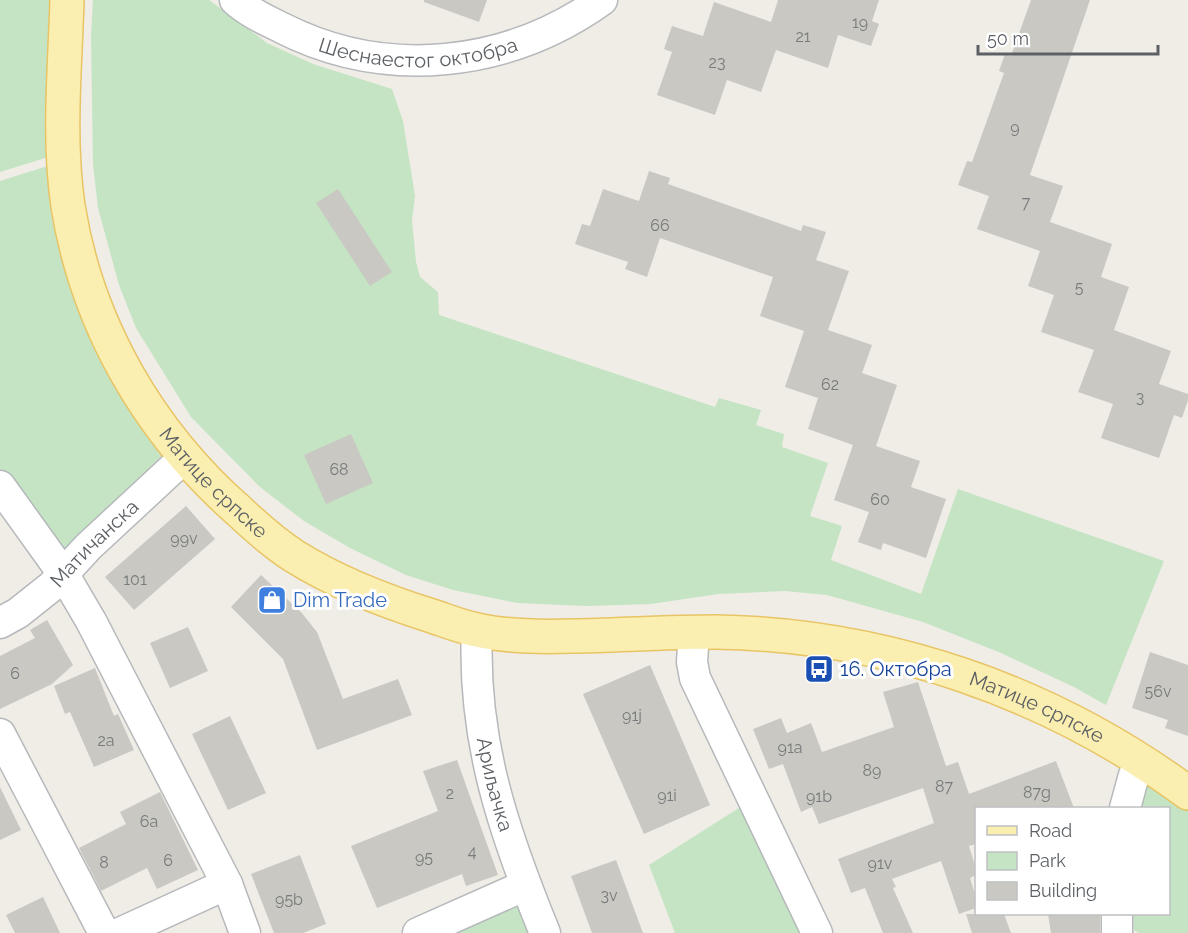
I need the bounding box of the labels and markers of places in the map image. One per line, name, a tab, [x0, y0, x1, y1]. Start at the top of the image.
shop icon: Dim Trade	[256, 584, 288, 616]
place label: Dim Trade	[293, 588, 387, 612]
bus stop icon: 16. Октобра	[803, 653, 835, 685]
place label: 16. Октобра	[840, 657, 952, 681]

